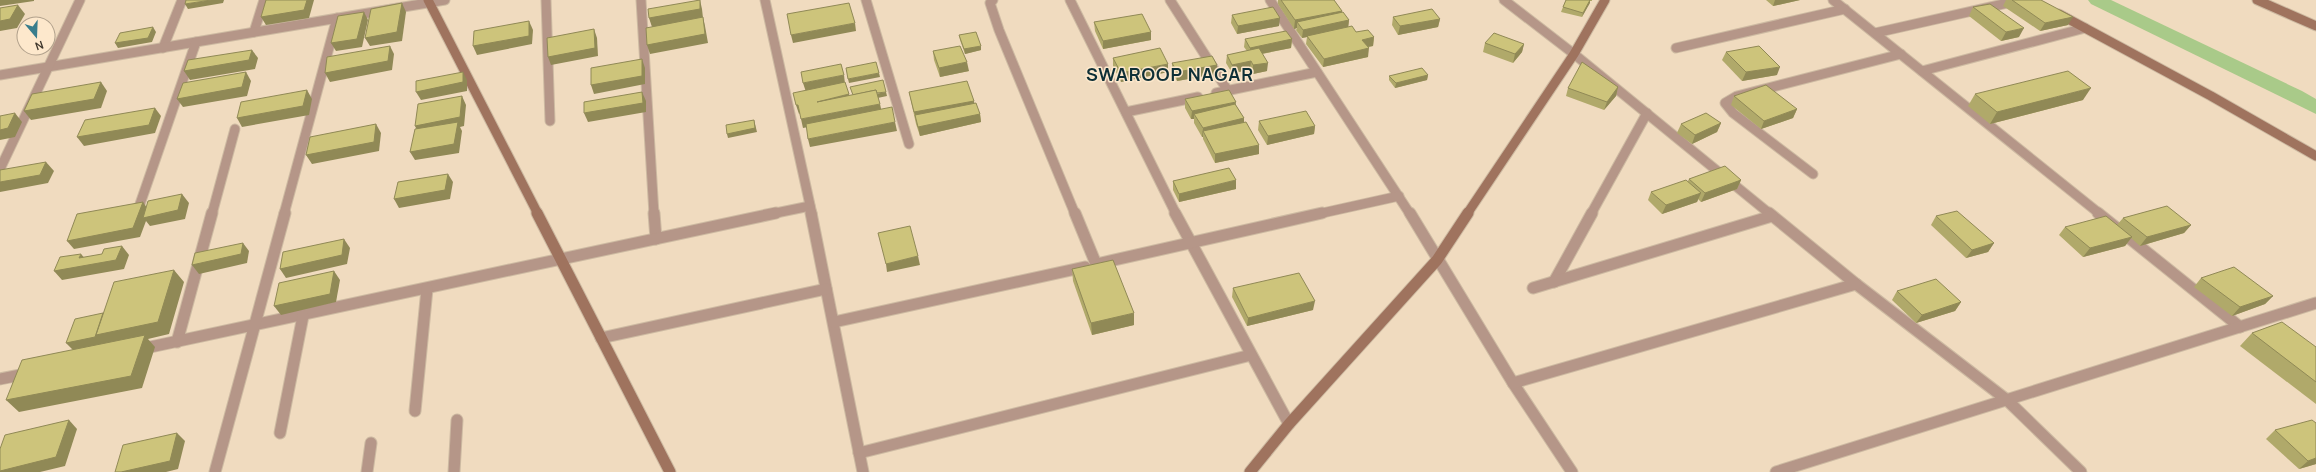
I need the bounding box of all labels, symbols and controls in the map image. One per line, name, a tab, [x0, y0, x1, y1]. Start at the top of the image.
north arrow	[16, 16, 56, 56]
text: N	[33, 38, 46, 54]
district label: SWAROOP NAGAR	[1086, 62, 1254, 86]

